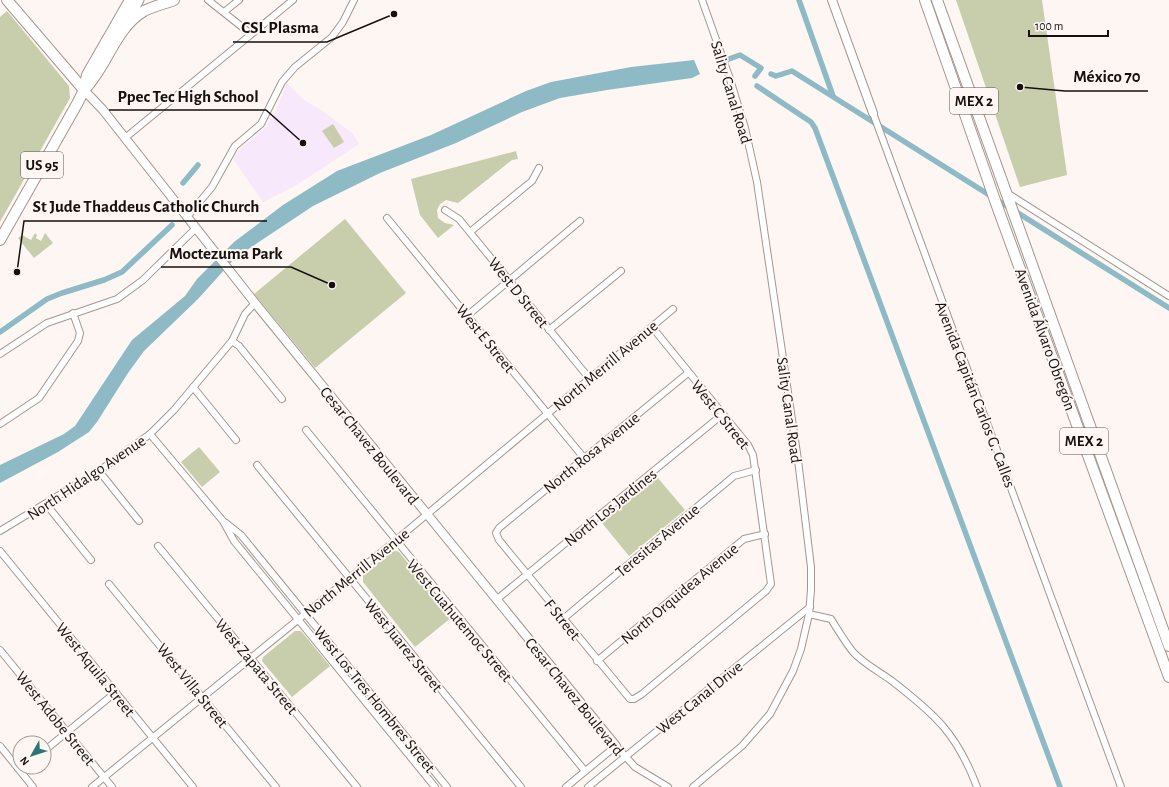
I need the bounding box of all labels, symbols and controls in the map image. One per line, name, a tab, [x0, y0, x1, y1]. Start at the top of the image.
scale bar	[1029, 12, 1108, 38]
callout: CSL Plasma	[233, 13, 327, 42]
text: CSL Plasma	[241, 19, 319, 36]
text: 100 m	[1035, 20, 1063, 32]
street label: Sality Canal Road	[707, 39, 754, 146]
callout: México 70	[1065, 62, 1148, 91]
text: México 70	[1073, 68, 1141, 85]
callout: Ppec Tec High School	[109, 81, 266, 110]
text: Ppec Tec High School	[117, 88, 259, 105]
road number: MEX 2	[950, 88, 998, 114]
road number: US 95	[21, 152, 63, 178]
callout: St Jude Thaddeus Catholic Church	[24, 192, 267, 221]
text: St Jude Thaddeus Catholic Church	[33, 198, 259, 215]
callout: Moctezuma Park	[161, 238, 291, 267]
text: Moctezuma Park	[169, 245, 283, 262]
street label: West D Street	[485, 254, 551, 331]
street label: Avenida Álvaro Obregón	[1012, 265, 1080, 413]
street label: Avenida Capitán Carlos G. Calles	[932, 299, 1018, 490]
street label: West E Street	[453, 301, 517, 376]
street label: North Merrill Avenue	[550, 318, 661, 414]
street label: Sality Canal Road	[773, 356, 804, 464]
street label: West C Street	[688, 377, 753, 452]
street label: Cesar Chavez Boulevard	[317, 384, 421, 508]
street label: North Rosa Avenue	[541, 409, 643, 496]
road number: MEX 2	[1060, 428, 1108, 454]
street label: North Hidalgo Avenue	[24, 432, 149, 523]
street label: North Los Jardines	[562, 466, 660, 550]
street label: Teresitas Avenue	[613, 501, 703, 580]
street label: North Merrill Avenue	[301, 525, 412, 620]
street label: North Orquidea Avenue	[618, 540, 741, 647]
street label: West Cuahutemoc Street	[404, 556, 515, 685]
street label: West Juarez Street	[361, 596, 445, 695]
street label: F Street	[541, 596, 583, 643]
street label: West Zapata Street	[212, 616, 301, 717]
street label: West Aquila Street	[53, 620, 138, 720]
street label: West Los Tres Hombres Street	[310, 623, 438, 776]
street label: Cesar Chavez Boulevard	[522, 635, 626, 759]
street label: West Villa Street	[154, 641, 231, 731]
street label: West Canal Drive	[654, 658, 746, 737]
street label: West Adobe Street	[13, 669, 98, 769]
north arrow	[12, 735, 52, 775]
text: N	[18, 755, 31, 767]

